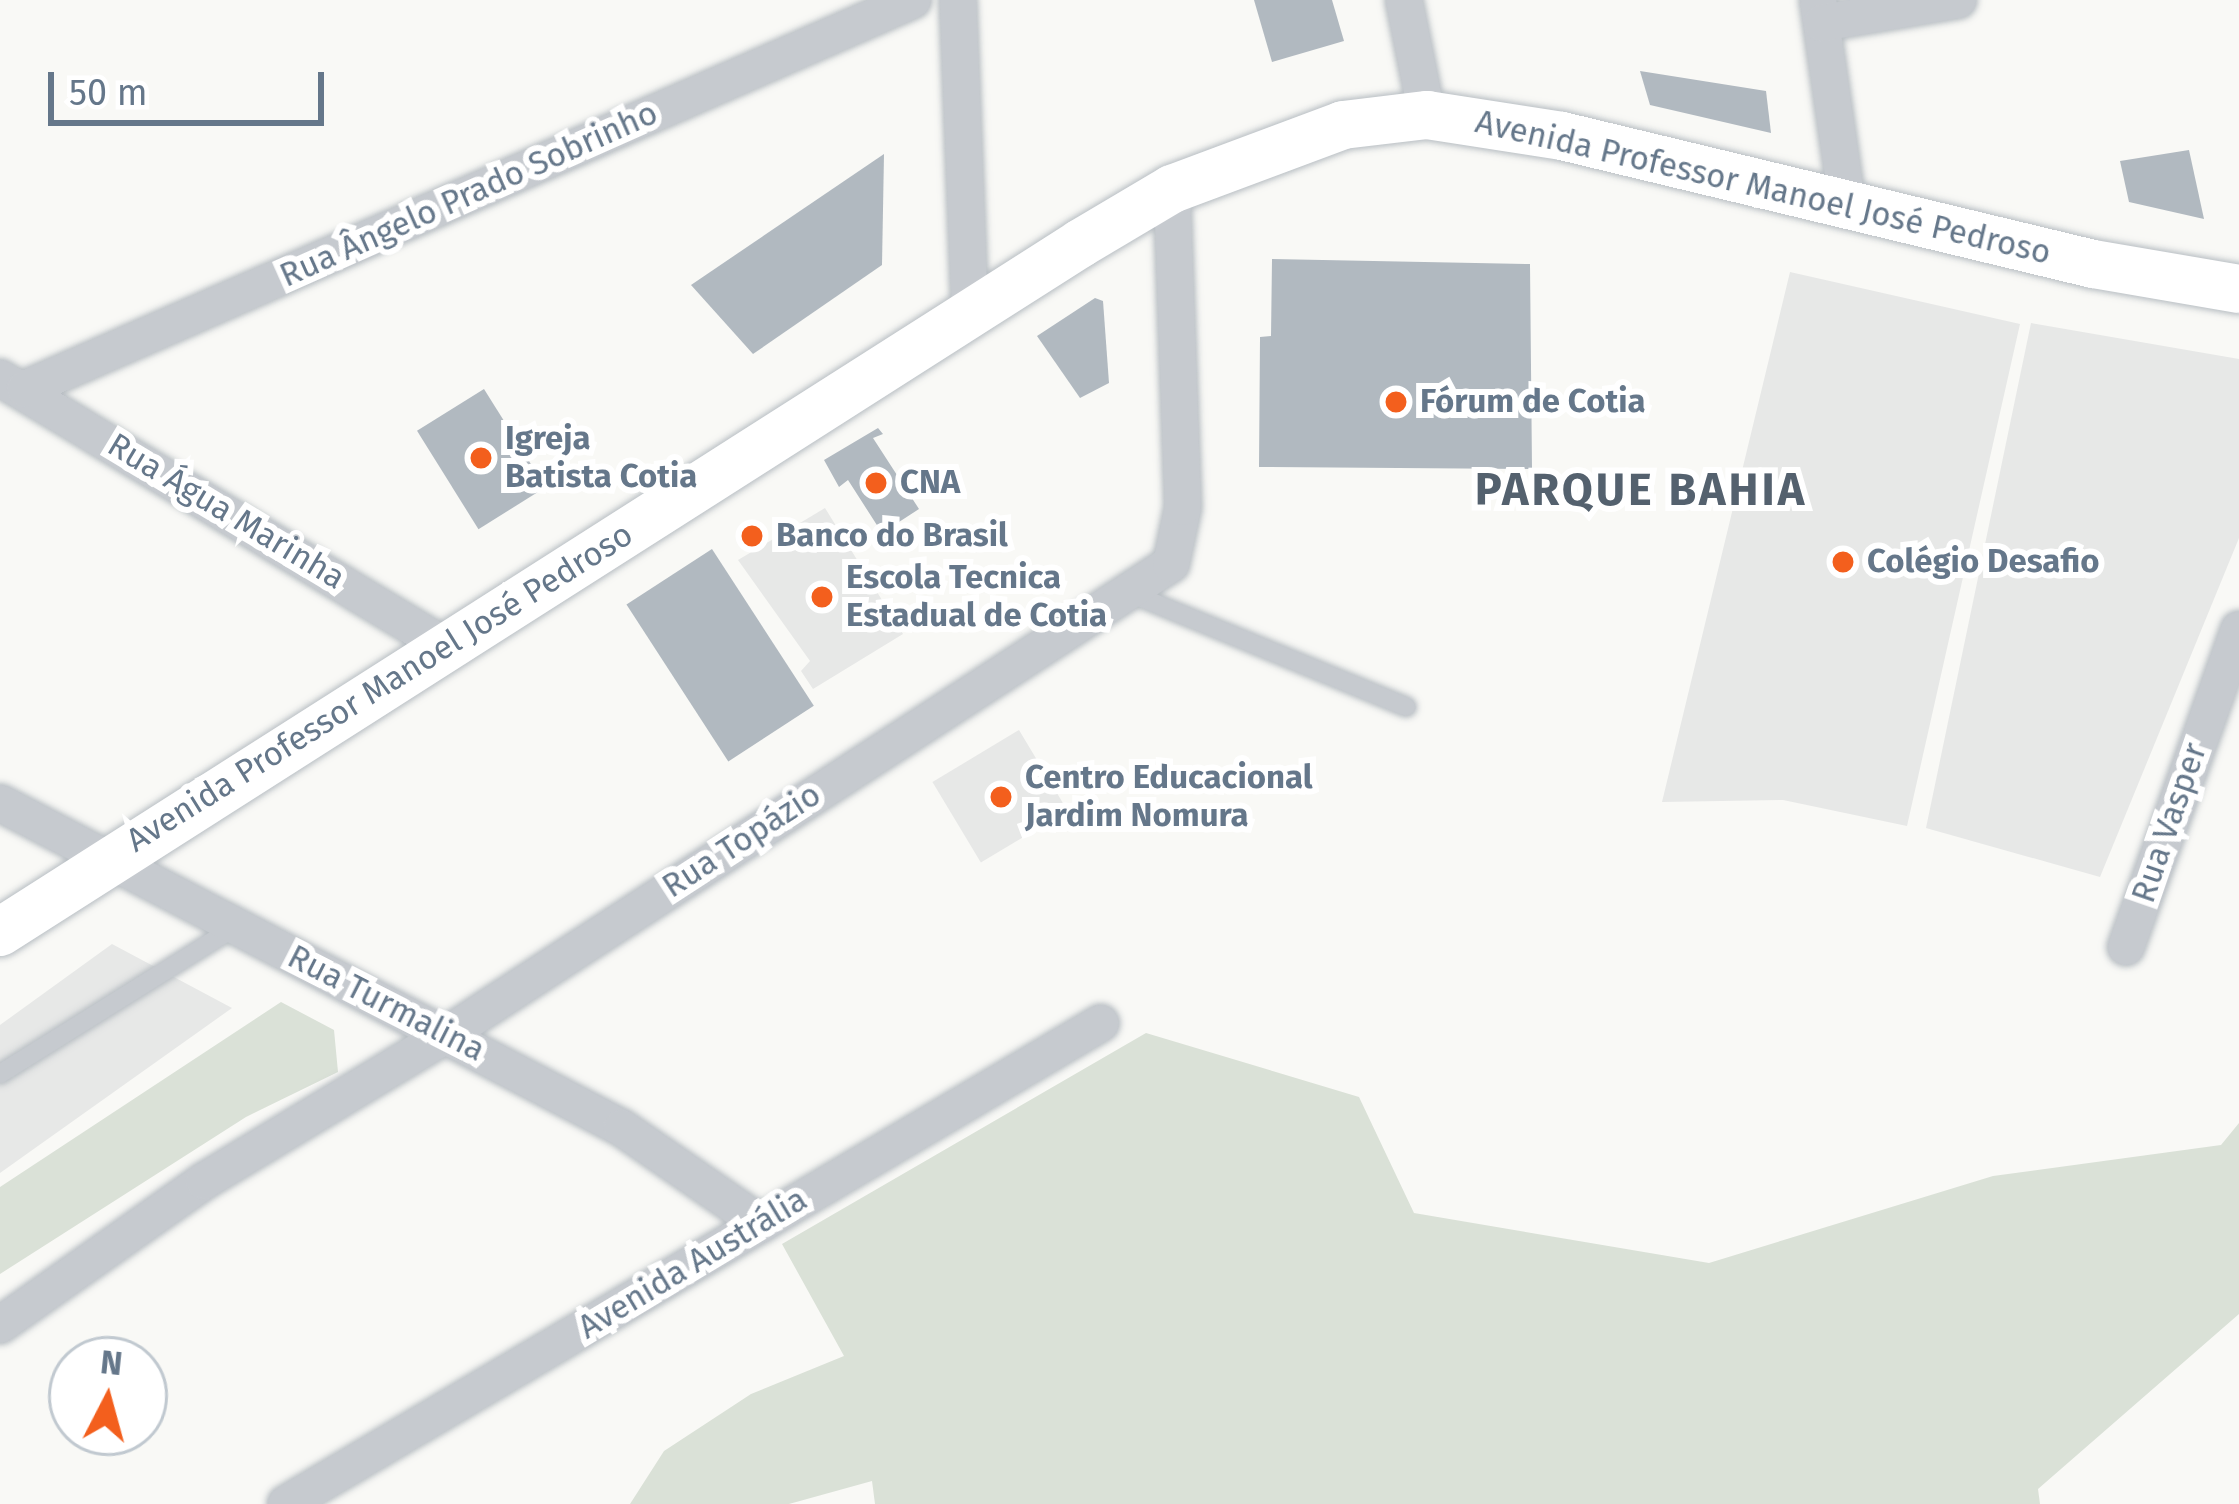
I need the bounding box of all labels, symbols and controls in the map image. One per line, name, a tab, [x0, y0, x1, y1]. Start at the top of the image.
scale bar	[54, 48, 330, 122]
text: 50 m	[69, 71, 148, 115]
street label: Rua Ângelo Prado Sobrinho	[274, 94, 664, 296]
street label: Avenida Professor Manoel José Pedroso	[1471, 102, 2055, 274]
place label: Fórum de Cotia	[1420, 382, 1646, 422]
marker: Fórum de Cotia	[1383, 389, 1409, 415]
place label: Igreja Batista Cotia	[505, 419, 697, 497]
street label: Rua Água Marinha	[100, 426, 352, 598]
marker: Igreja Batista Cotia	[468, 445, 494, 471]
place label: CNA	[900, 463, 960, 503]
district label: PARQUE BAHIA	[1475, 464, 1807, 518]
marker: CNA	[863, 470, 889, 496]
street label: Avenida Professor Manoel José Pedroso	[120, 515, 640, 861]
place label: Banco do Brasil	[776, 516, 1008, 556]
marker: Banco do Brasil	[739, 523, 765, 549]
place label: Colégio Desafio	[1867, 542, 2099, 582]
marker: Colégio Desafio	[1830, 549, 1856, 575]
place label: Escola Tecnica Estadual de Cotia	[846, 558, 1107, 636]
marker: Escola Tecnica Estadual de Cotia	[809, 584, 835, 610]
street label: Rua Vasper	[2124, 738, 2216, 908]
place label: Centro Educacional Jardim Nomura	[1025, 758, 1313, 836]
street label: Rua Topázio	[655, 775, 829, 907]
marker: Centro Educacional Jardim Nomura	[988, 784, 1014, 810]
street label: Rua Turmalina	[281, 937, 491, 1071]
street label: Avenida Austrália	[572, 1180, 814, 1348]
north arrow	[48, 1336, 168, 1456]
text: N	[98, 1342, 124, 1384]

